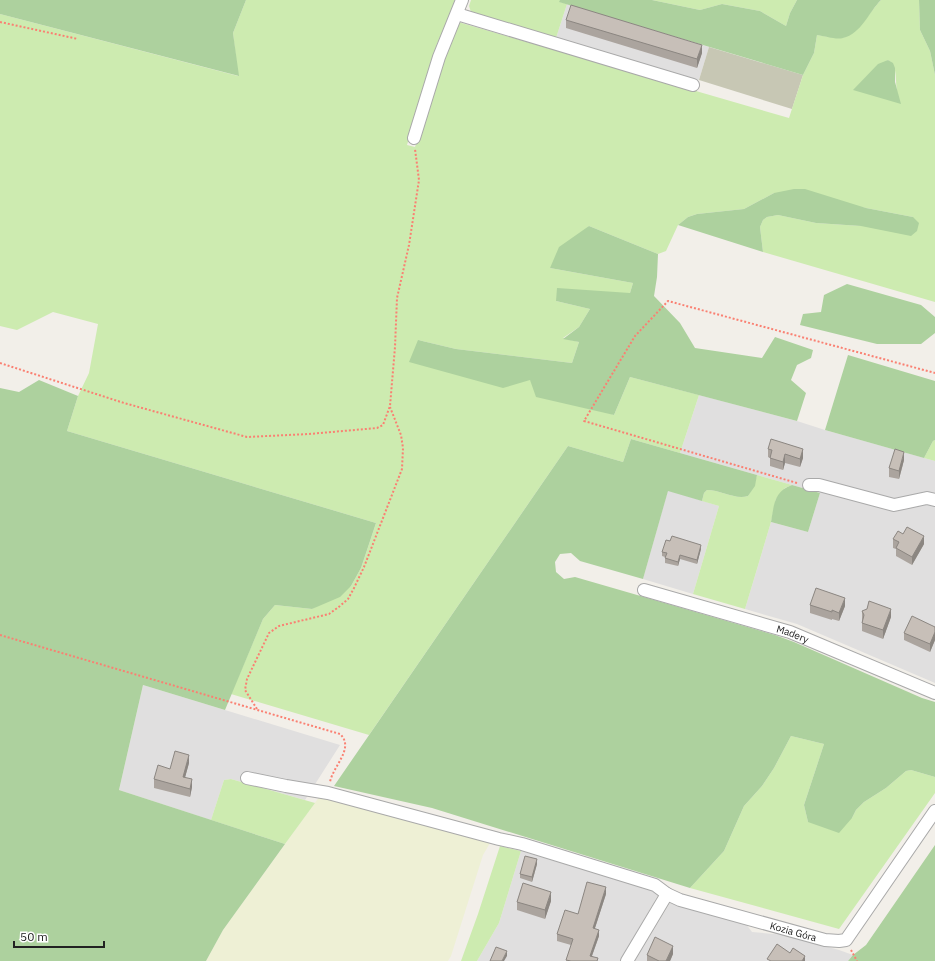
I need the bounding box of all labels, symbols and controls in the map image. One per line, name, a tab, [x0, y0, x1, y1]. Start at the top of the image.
street label: Madery	[775, 622, 811, 646]
street label: Kozia Góra	[769, 919, 819, 944]
scale bar	[14, 923, 104, 949]
text: 50 m	[20, 929, 48, 944]

